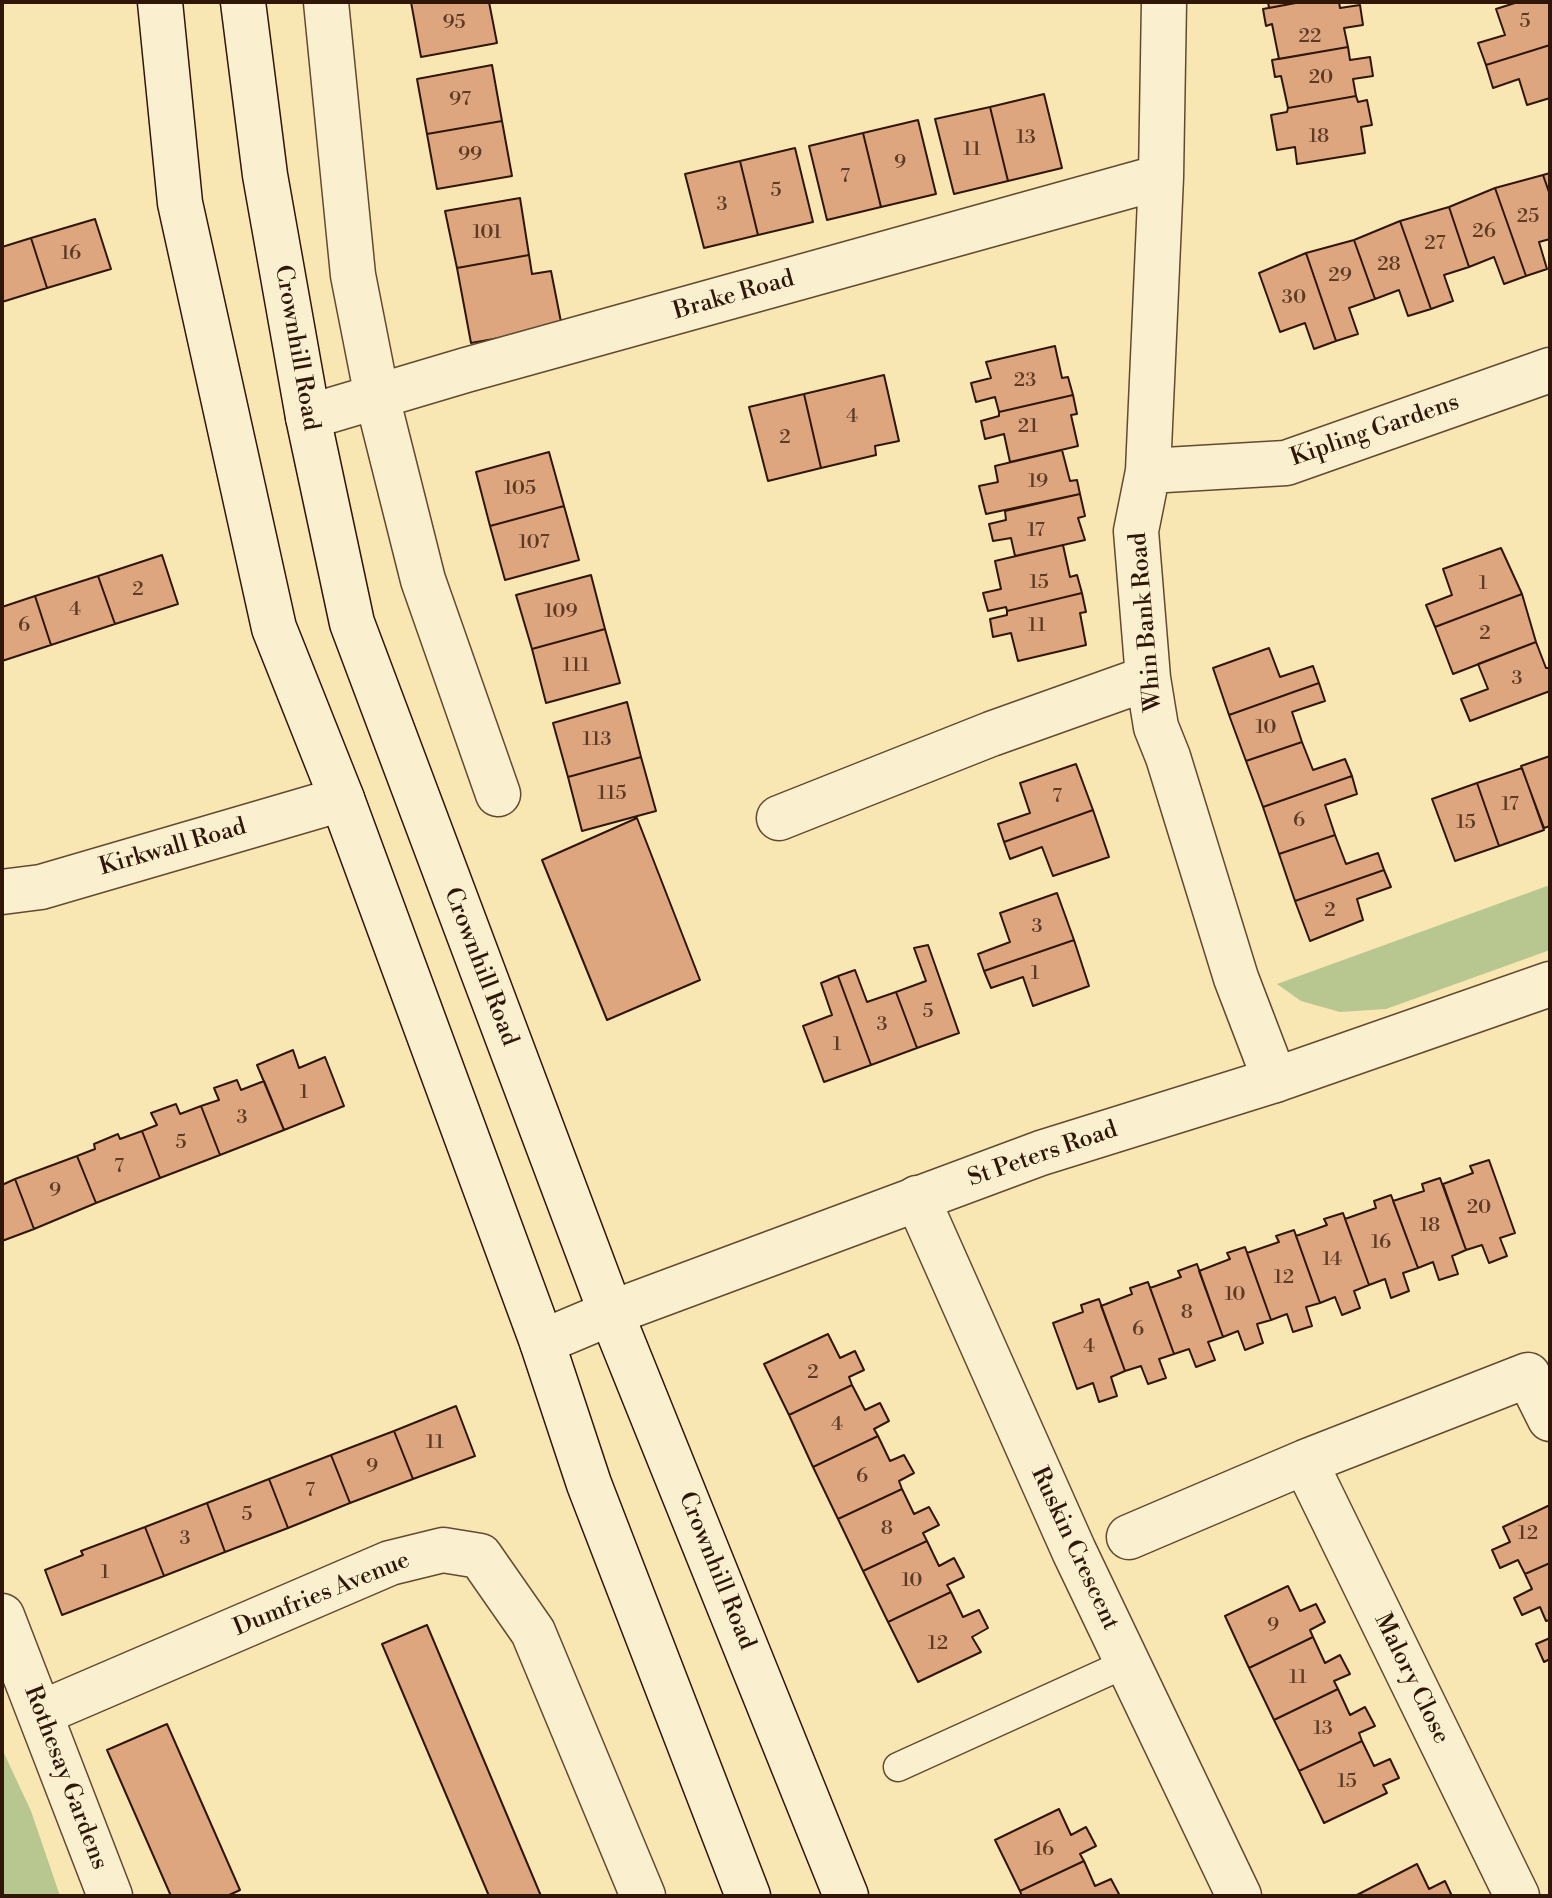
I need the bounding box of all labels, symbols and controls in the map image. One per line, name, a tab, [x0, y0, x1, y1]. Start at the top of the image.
house number: 5	[1519, 10, 1531, 34]
house number: 95	[442, 11, 466, 35]
house number: 22	[1299, 25, 1321, 49]
house number: 20	[1309, 66, 1333, 90]
house number: 97	[449, 88, 471, 112]
house number: 18	[1309, 125, 1329, 149]
house number: 13	[1016, 126, 1036, 150]
house number: 11	[963, 138, 981, 162]
house number: 99	[458, 143, 482, 167]
house number: 9	[894, 151, 906, 175]
house number: 7	[840, 165, 850, 189]
house number: 5	[770, 179, 782, 203]
house number: 3	[716, 193, 728, 217]
house number: 25	[1517, 205, 1539, 229]
house number: 26	[1472, 220, 1496, 244]
house number: 101	[472, 221, 502, 245]
house number: 27	[1424, 232, 1446, 256]
house number: 16	[61, 242, 81, 266]
house number: 28	[1377, 253, 1401, 277]
street label: Crownhill Road	[267, 263, 325, 433]
house number: 29	[1328, 264, 1352, 288]
street label: Brake Road	[670, 265, 798, 327]
house number: 30	[1282, 286, 1306, 310]
house number: 23	[1014, 369, 1036, 393]
street label: Kipling Gardens	[1287, 389, 1463, 473]
house number: 4	[846, 405, 858, 429]
house number: 21	[1018, 415, 1038, 439]
house number: 2	[779, 426, 791, 450]
house number: 19	[1028, 470, 1048, 494]
house number: 105	[504, 477, 536, 501]
house number: 17	[1027, 519, 1045, 543]
house number: 107	[518, 531, 550, 555]
street label: Whin Bank Road	[1125, 531, 1169, 713]
house number: 15	[1029, 571, 1049, 595]
house number: 1	[1479, 572, 1487, 596]
house number: 2	[132, 578, 144, 602]
house number: 4	[69, 598, 81, 622]
house number: 109	[544, 600, 578, 624]
house number: 6	[18, 614, 30, 638]
house number: 11	[1028, 614, 1046, 638]
house number: 2	[1479, 622, 1491, 646]
house number: 111	[562, 654, 590, 678]
house number: 3	[1511, 667, 1523, 691]
house number: 10	[1255, 716, 1277, 740]
house number: 113	[583, 728, 611, 752]
house number: 115	[598, 782, 626, 806]
house number: 7	[1052, 785, 1062, 809]
house number: 17	[1501, 793, 1519, 817]
house number: 6	[1293, 809, 1305, 833]
house number: 15	[1456, 811, 1476, 835]
street label: Kirkwall Road	[96, 813, 250, 883]
street label: Crownhill Road	[437, 884, 523, 1050]
house number: 2	[1324, 899, 1336, 923]
house number: 3	[1031, 915, 1043, 939]
house number: 1	[1031, 962, 1039, 986]
house number: 5	[922, 1000, 934, 1024]
house number: 3	[876, 1013, 888, 1037]
house number: 1	[833, 1033, 841, 1057]
house number: 1	[300, 1081, 308, 1105]
house number: 3	[236, 1106, 248, 1130]
street label: St Peters Road	[965, 1116, 1121, 1194]
house number: 5	[175, 1131, 187, 1155]
house number: 7	[114, 1155, 124, 1179]
house number: 9	[49, 1179, 61, 1203]
house number: 20	[1467, 1196, 1491, 1220]
house number: 18	[1420, 1214, 1440, 1238]
house number: 16	[1371, 1231, 1391, 1255]
house number: 14	[1322, 1248, 1342, 1272]
house number: 12	[1274, 1266, 1294, 1290]
house number: 10	[1224, 1283, 1246, 1307]
house number: 8	[1181, 1301, 1193, 1325]
house number: 6	[1132, 1318, 1144, 1342]
house number: 4	[1083, 1335, 1095, 1359]
house number: 2	[807, 1361, 819, 1385]
house number: 4	[831, 1413, 843, 1437]
house number: 11	[426, 1431, 444, 1455]
house number: 9	[366, 1455, 378, 1479]
street label: Ruskin Crescent	[1024, 1463, 1124, 1635]
house number: 6	[856, 1465, 868, 1489]
house number: 7	[305, 1479, 315, 1503]
street label: Crownhill Road	[671, 1488, 761, 1654]
house number: 5	[241, 1503, 253, 1527]
house number: 8	[881, 1517, 893, 1541]
house number: 12	[1518, 1522, 1538, 1546]
house number: 3	[179, 1527, 191, 1551]
street label: Dumfries Avenue	[230, 1547, 414, 1643]
house number: 1	[101, 1561, 109, 1585]
house number: 10	[901, 1569, 923, 1593]
street label: Malory Close	[1367, 1609, 1455, 1749]
house number: 9	[1267, 1614, 1279, 1638]
house number: 12	[928, 1632, 948, 1656]
house number: 11	[1289, 1666, 1307, 1690]
street label: Rothesay Gardens	[17, 1682, 113, 1874]
house number: 13	[1313, 1717, 1333, 1741]
house number: 15	[1337, 1770, 1357, 1794]
house number: 16	[1034, 1838, 1054, 1862]

